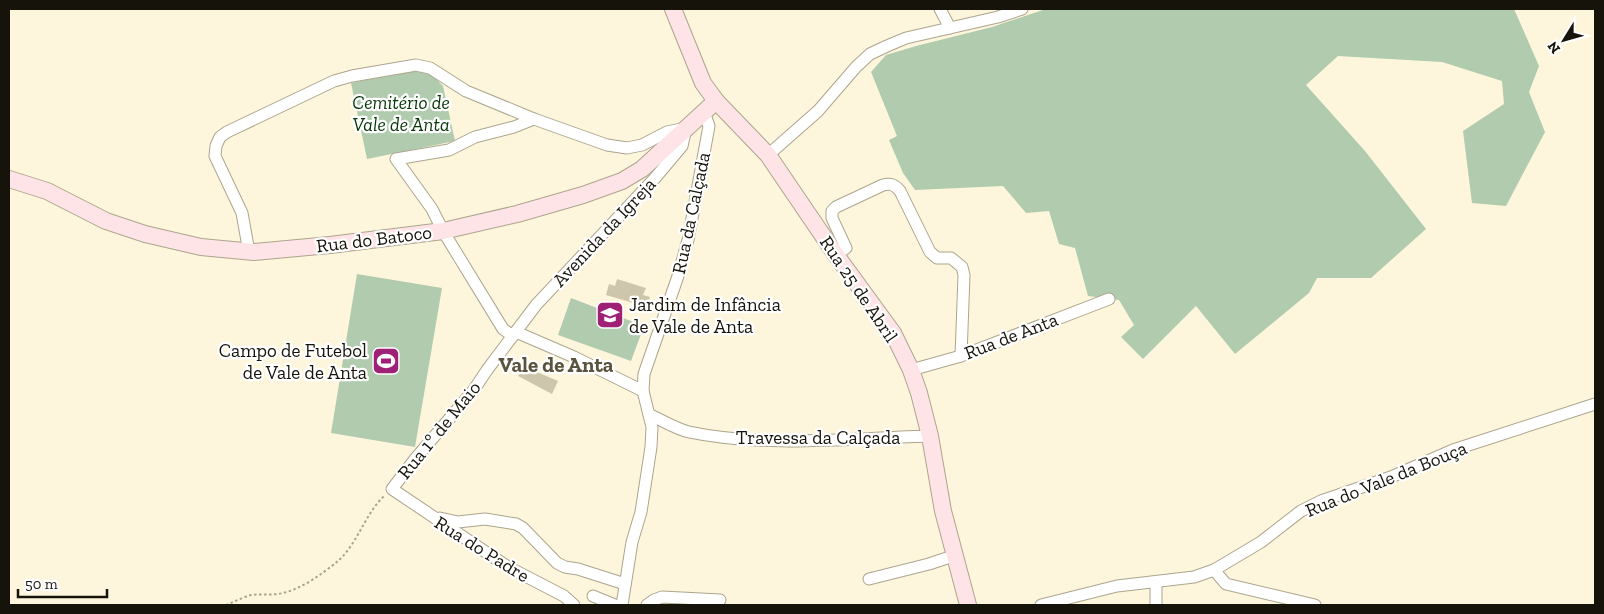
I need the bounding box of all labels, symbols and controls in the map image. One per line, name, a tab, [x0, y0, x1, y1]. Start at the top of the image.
north arrow	[1539, 15, 1589, 65]
text: N	[1544, 38, 1564, 57]
park label: Cemitério de Vale de Anta	[352, 91, 450, 136]
street label: Rua da Calçada	[667, 150, 715, 276]
street label: Avenida da Igreja	[548, 173, 660, 291]
street label: Rua do Batoco	[315, 220, 433, 258]
street label: Rua 25 de Abril	[815, 231, 903, 347]
place label: Jardim de Infância de Vale de Anta	[629, 293, 781, 338]
school or university icon: Jardim de Infância de Vale de Anta	[595, 300, 625, 330]
street label: Rua de Anta	[961, 308, 1061, 364]
place label: Campo de Futebol de Vale de Anta	[219, 339, 367, 384]
sports icon: Campo de Futebol de Vale de Anta	[371, 346, 401, 376]
district label: Vale de Anta	[499, 352, 614, 377]
street label: Rua 1º de Maio	[393, 376, 486, 484]
street label: Travessa da Calçada	[736, 426, 900, 449]
street label: Rua do Vale da Bouça	[1302, 436, 1470, 522]
street label: Rua do Padre	[430, 511, 534, 587]
scale bar	[18, 566, 106, 598]
text: 50 m	[25, 575, 58, 593]

